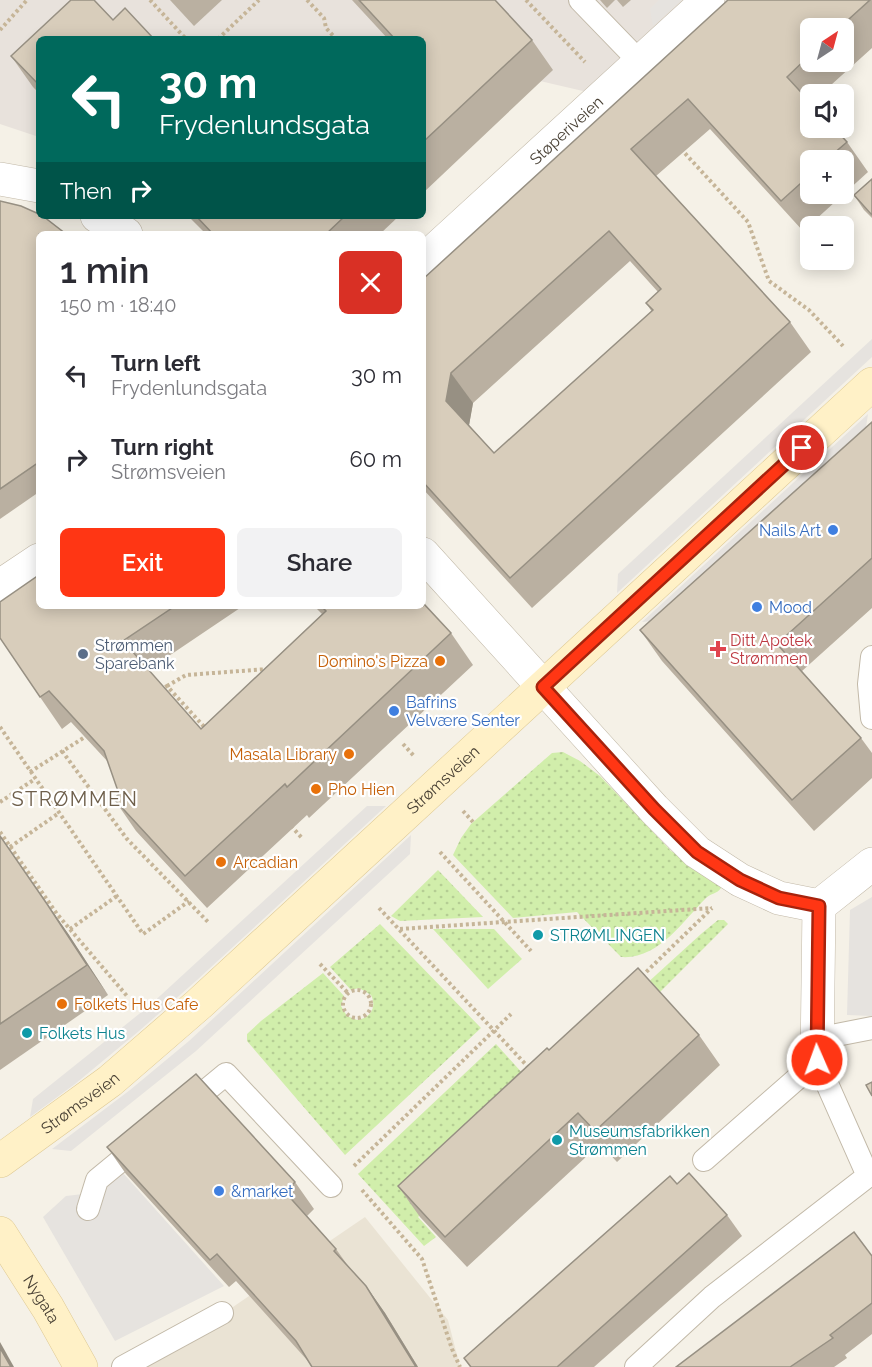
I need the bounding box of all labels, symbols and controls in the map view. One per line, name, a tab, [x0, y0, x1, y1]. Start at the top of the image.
north arrow	[800, 18, 854, 72]
map controls	[800, 18, 854, 270]
text: 30 m	[159, 59, 257, 108]
icon: left	[60, 60, 138, 138]
button: sound	[800, 84, 854, 138]
street label: Støperiveien	[525, 92, 607, 168]
text: Frydenlundsgata	[159, 109, 370, 140]
button: +	[800, 150, 854, 204]
icon: right	[124, 174, 157, 207]
text: Then	[60, 178, 112, 204]
button: −	[800, 216, 854, 270]
text: 1 min	[60, 249, 149, 291]
button: close	[339, 251, 402, 314]
text: 150 m · 18:40	[60, 293, 177, 317]
text: Turn left	[111, 350, 201, 376]
icon: left	[60, 359, 93, 392]
text: 30 m	[351, 362, 402, 388]
text: Frydenlundsgata	[111, 376, 267, 400]
pin	[776, 422, 827, 473]
icon: arrive	[785, 431, 818, 464]
text: Turn right	[111, 434, 214, 460]
icon: right	[60, 443, 93, 476]
text: 60 m	[349, 446, 402, 472]
text: Strømsveien	[111, 460, 226, 484]
place label: Nails Art	[759, 521, 822, 540]
marker: Nails Art	[826, 523, 840, 537]
button: Exit	[60, 528, 225, 597]
button: Share	[237, 528, 402, 597]
place label: Mood	[769, 598, 812, 617]
marker: Mood	[750, 600, 764, 614]
place label: Ditt Apotek Strømmen	[730, 631, 813, 668]
place label: Strømmen Sparebank	[95, 636, 175, 673]
marker: Ditt Apotek Strømmen	[711, 642, 725, 656]
marker: Strømmen Sparebank	[76, 647, 90, 661]
place label: Domino's Pizza	[318, 652, 428, 671]
marker: Domino's Pizza	[433, 654, 447, 668]
place label: Bafrins Velvære Senter	[406, 693, 520, 730]
marker: Bafrins Velvære Senter	[387, 704, 401, 718]
street label: Strømsveien	[402, 741, 483, 818]
place label: Masala Library	[229, 745, 337, 764]
marker: Masala Library	[342, 747, 356, 761]
place label: Pho Hien	[328, 780, 395, 799]
marker: Pho Hien	[309, 782, 323, 796]
district label: STRØMMEN	[11, 787, 139, 811]
place label: Arcadian	[233, 853, 298, 872]
marker: Arcadian	[214, 855, 228, 869]
place label: STRØMLINGEN	[550, 926, 665, 945]
marker: STRØMLINGEN	[531, 928, 545, 942]
place label: Folkets Hus Cafe	[74, 995, 198, 1014]
marker: Folkets Hus Cafe	[55, 997, 69, 1011]
place label: Folkets Hus	[39, 1024, 126, 1043]
marker: Folkets Hus	[20, 1026, 34, 1040]
position arrow	[785, 1028, 849, 1092]
street label: Strømsveien	[37, 1068, 123, 1138]
place label: Museumsfabrikken Strømmen	[569, 1122, 710, 1159]
marker: Museumsfabrikken Strømmen	[550, 1133, 564, 1147]
place label: &market	[231, 1182, 294, 1201]
marker: &market	[212, 1184, 226, 1198]
street label: Nygata	[20, 1271, 64, 1326]

